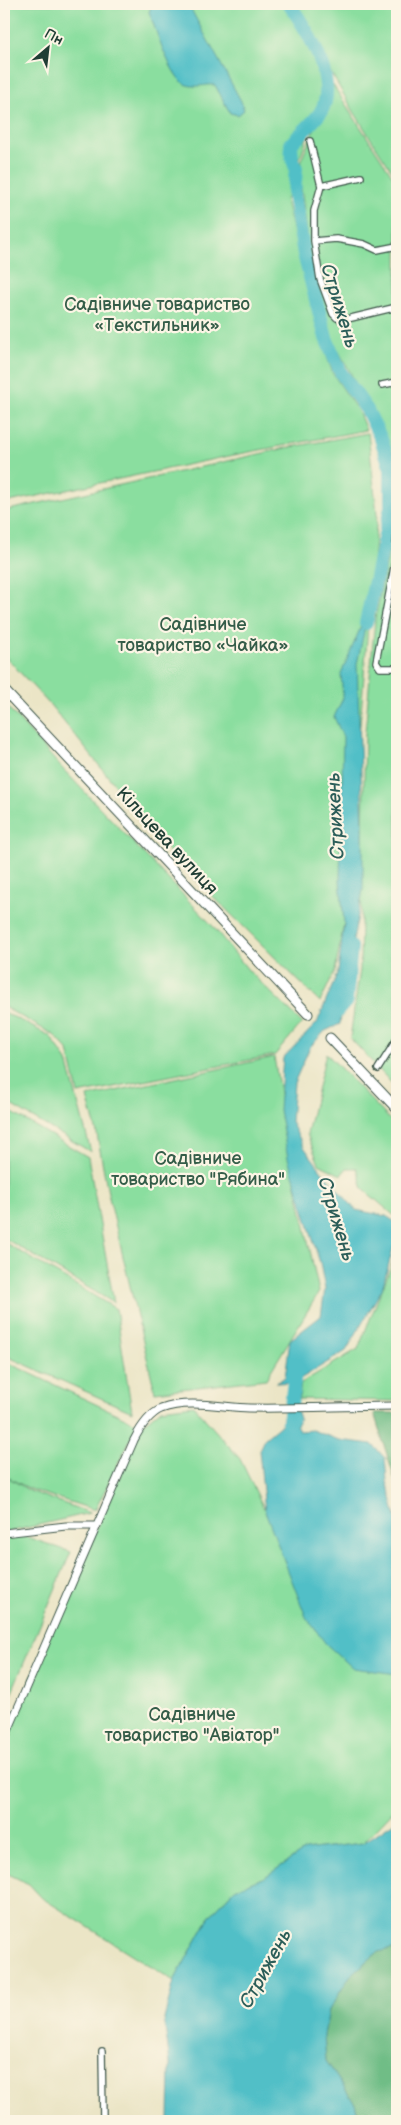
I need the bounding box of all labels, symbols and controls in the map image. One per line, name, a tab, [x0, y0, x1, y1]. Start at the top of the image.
north arrow	[22, 22, 72, 72]
text: Пн	[42, 25, 66, 49]
water label: Стрижень	[315, 261, 363, 351]
park label: Садівниче товариство «Текстильник»	[64, 294, 250, 336]
park label: Садівниче товариство «Чайка»	[118, 614, 288, 656]
water label: Стрижень	[322, 772, 350, 860]
street label: Кільцева вулиця	[112, 783, 222, 899]
park label: Садівниче товариство "Рябина"	[111, 1148, 285, 1190]
water label: Стрижень	[312, 1174, 360, 1264]
park label: Садівниче товариство "Авіатор"	[105, 1704, 279, 1746]
water label: Стрижень	[235, 1925, 297, 2013]

